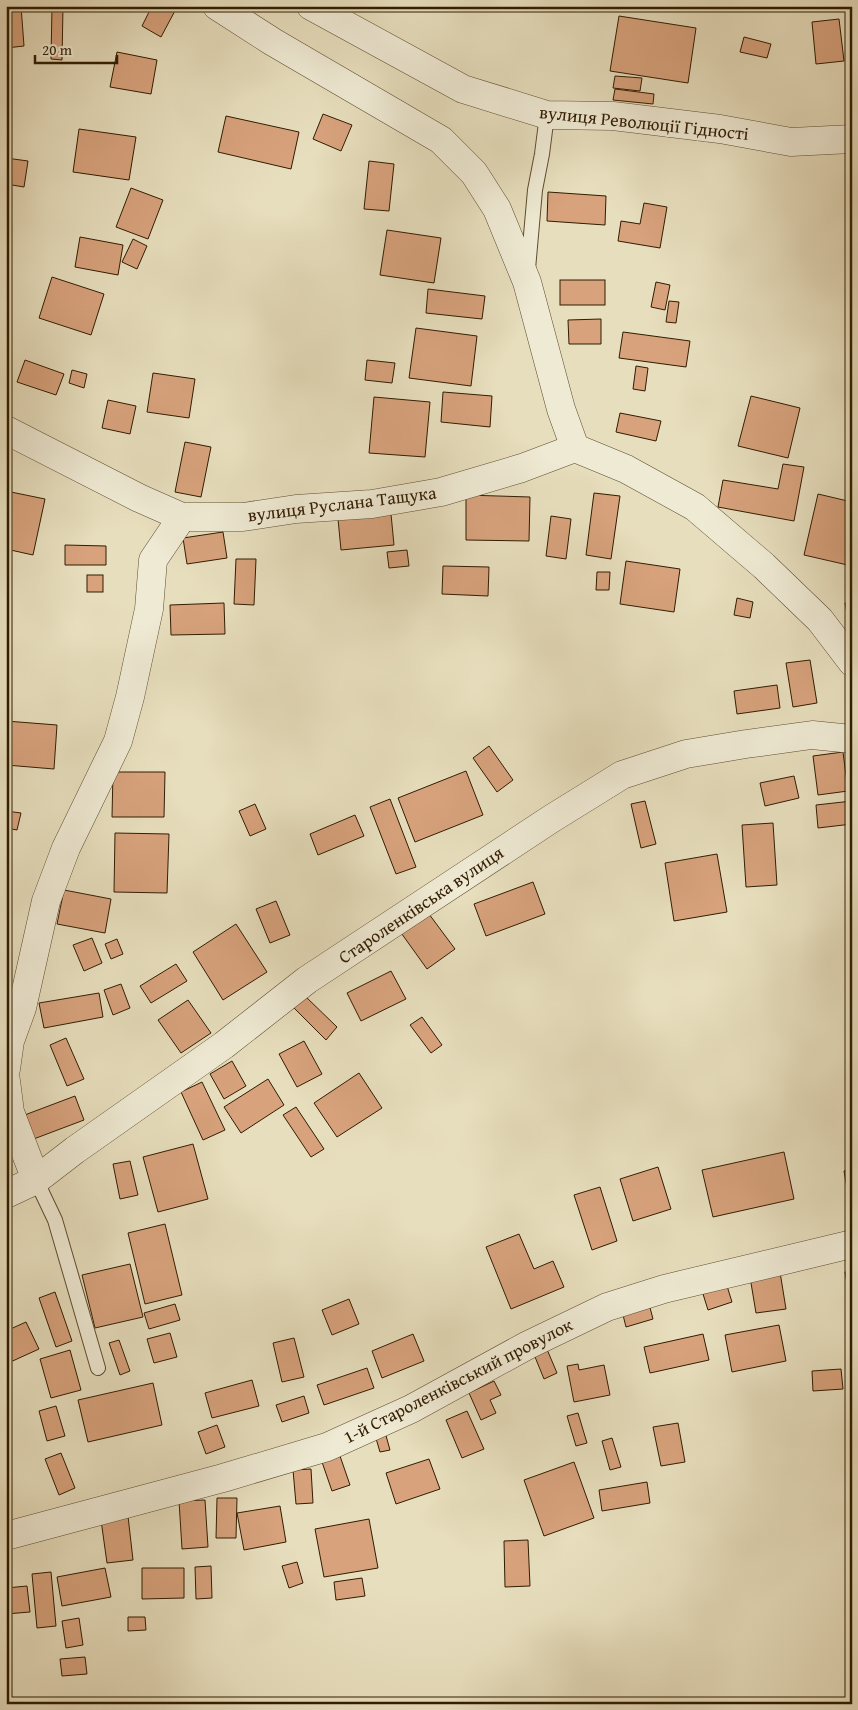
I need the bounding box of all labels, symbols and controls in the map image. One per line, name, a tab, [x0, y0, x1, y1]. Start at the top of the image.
scale bar	[35, 32, 118, 64]
text: 20 m	[42, 39, 73, 60]
street label: вулиця Революції Гідності	[538, 98, 750, 147]
street label: вулиця Руслана Тащука	[246, 478, 438, 528]
street label: Староленківська вулиця	[333, 839, 509, 970]
street label: 1-й Староленківський провулок	[338, 1311, 578, 1450]

